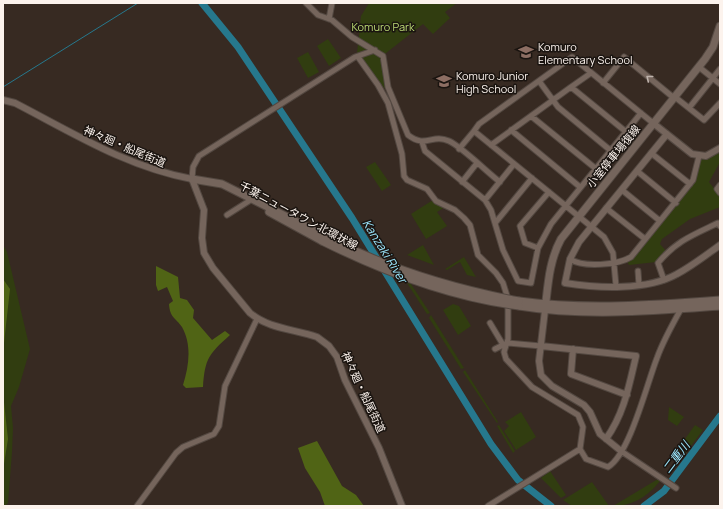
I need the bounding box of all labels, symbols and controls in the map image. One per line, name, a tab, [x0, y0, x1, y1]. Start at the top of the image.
park label: Komuro Park	[352, 19, 415, 34]
place label: Komuro Elementary School	[538, 39, 633, 67]
school or university icon: Komuro Elementary School	[517, 43, 535, 61]
place label: Komuro Junior High School	[456, 68, 528, 96]
school or university icon: Komuro Junior High School	[435, 72, 453, 90]
one-way arrow	[646, 75, 654, 82]
street label: 小室停車場復線	[583, 121, 643, 191]
street label: 神々廻・船尾街道	[82, 122, 168, 170]
street label: 千葉ニュータウン北環状線	[237, 177, 361, 253]
water label: Kanzaki River	[359, 216, 412, 288]
street label: 神々廻・船尾街道	[339, 349, 389, 435]
water label: 二重川	[658, 436, 695, 476]

